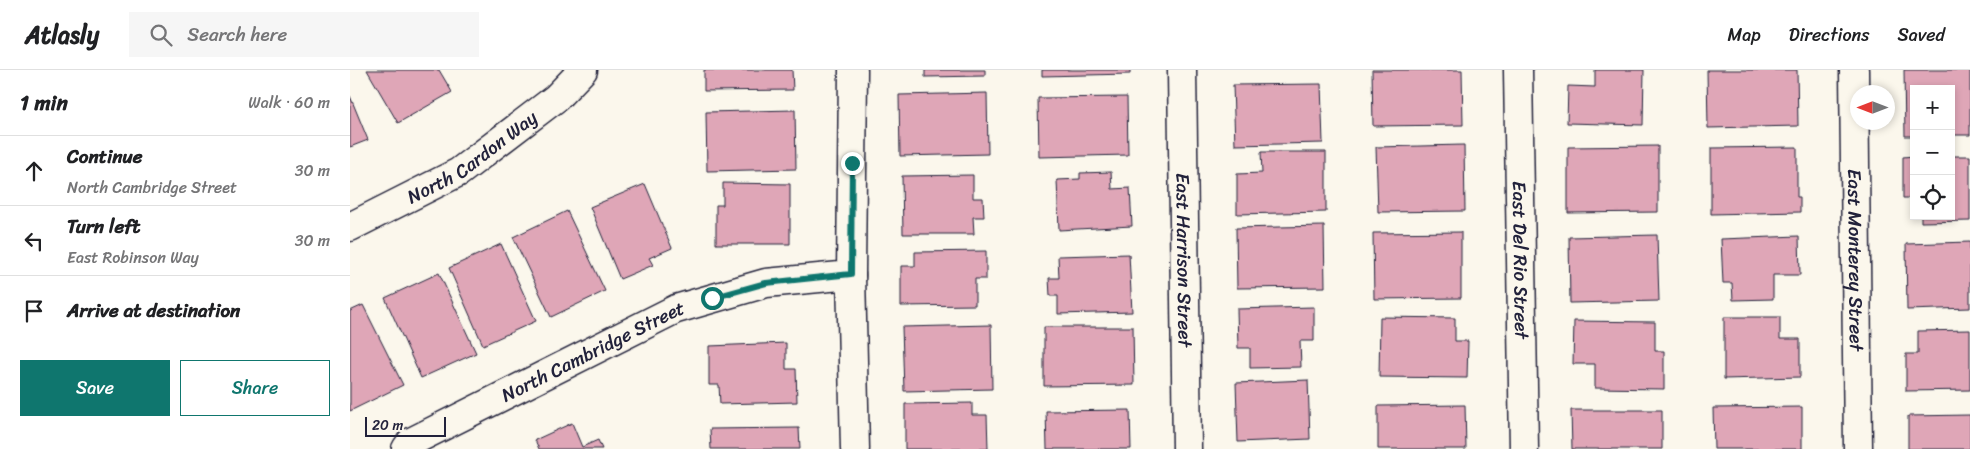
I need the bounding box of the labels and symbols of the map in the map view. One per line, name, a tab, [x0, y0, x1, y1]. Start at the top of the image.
north arrow	[1850, 85, 1895, 130]
street label: North Cardon Way	[401, 101, 545, 212]
route end	[841, 152, 864, 175]
street label: East Monterey Street	[1839, 169, 1873, 353]
street label: East Harrison Street	[1167, 173, 1202, 349]
street label: East Del Rio Street	[1503, 181, 1539, 341]
route start	[701, 287, 724, 310]
street label: North Cambridge Street	[495, 291, 688, 411]
scale bar	[365, 414, 446, 437]

